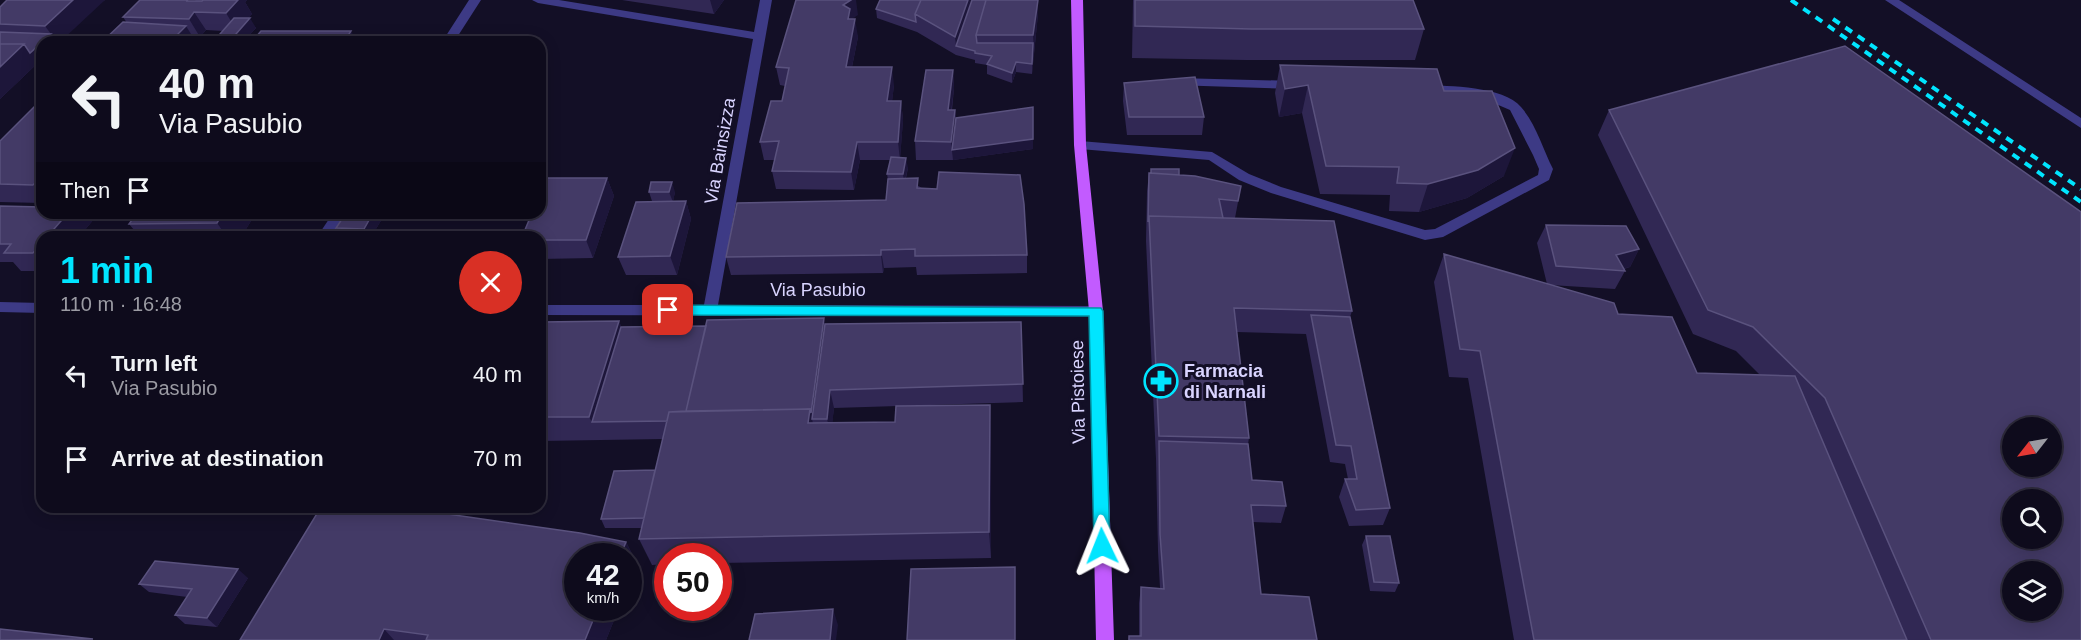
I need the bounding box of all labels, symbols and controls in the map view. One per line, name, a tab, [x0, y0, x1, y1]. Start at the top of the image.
icon: left	[60, 60, 138, 138]
text: 40 m	[159, 60, 255, 107]
street label: Via Bainsizza	[701, 95, 739, 206]
text: Via Pasubio	[159, 109, 303, 139]
icon: arrive	[122, 174, 155, 207]
text: Then	[60, 178, 110, 203]
text: 1 min	[60, 250, 154, 291]
button: close	[459, 251, 522, 314]
street label: Via Pasubio	[770, 280, 866, 300]
pin	[642, 284, 693, 335]
text: 110 m · 16:48	[60, 293, 182, 315]
icon: arrive	[651, 293, 684, 326]
street label: Via Pistoiese	[1067, 340, 1089, 444]
text: Turn left	[111, 351, 197, 376]
icon: left	[60, 359, 93, 392]
place label: Farmacia di Narnali	[1184, 361, 1266, 402]
text: 40 m	[473, 362, 522, 387]
pharmacy icon: Farmacia di Narnali	[1143, 363, 1179, 399]
text: Via Pasubio	[111, 377, 217, 399]
north arrow	[2002, 417, 2062, 477]
map controls	[2002, 417, 2062, 621]
icon: arrive	[60, 443, 93, 476]
text: Arrive at destination	[111, 446, 324, 471]
text: 70 m	[473, 446, 522, 471]
button: search	[2002, 489, 2062, 549]
position arrow	[1070, 514, 1134, 578]
speed limit sign: 50	[654, 543, 732, 621]
text: 42	[586, 558, 620, 591]
button: layers	[2002, 561, 2062, 621]
text: km/h	[587, 589, 619, 606]

